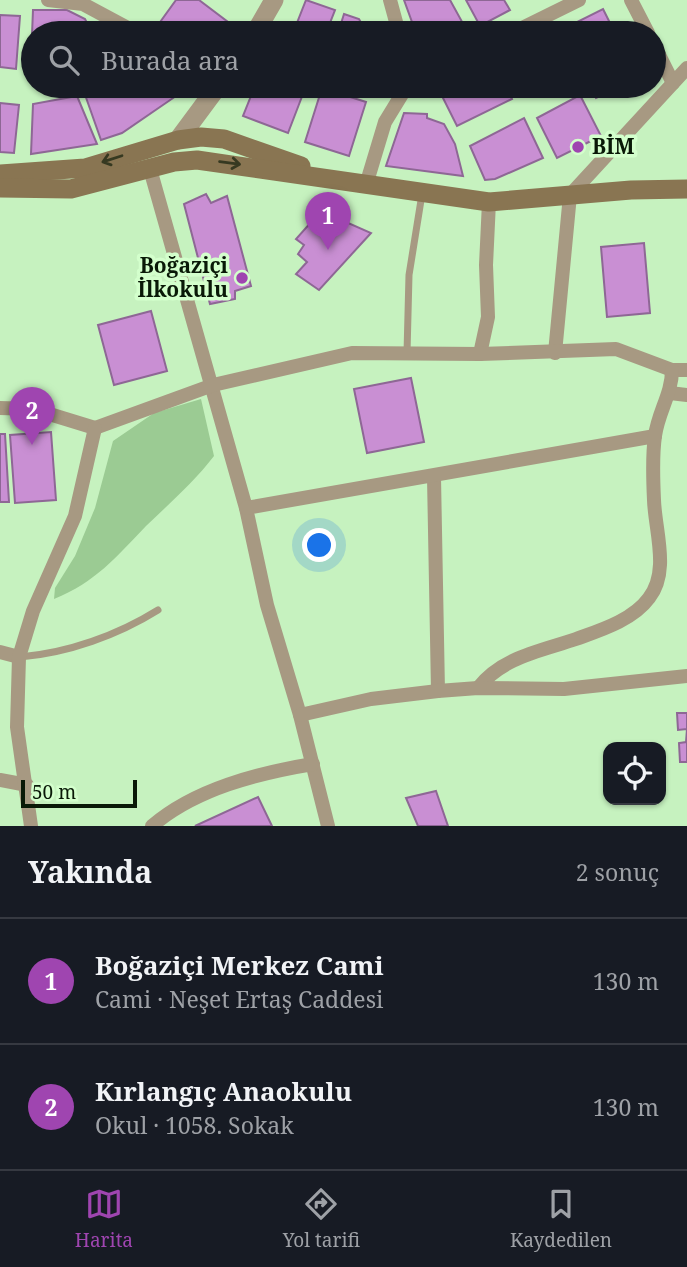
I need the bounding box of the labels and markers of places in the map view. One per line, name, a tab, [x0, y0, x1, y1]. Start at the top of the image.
place label: BİM	[592, 132, 635, 160]
marker: BİM	[570, 139, 586, 155]
pin: 1	[305, 192, 351, 250]
place label: Boğaziçi İlkokulu	[138, 251, 229, 303]
marker: Boğaziçi İlkokulu	[234, 270, 250, 286]
pin: 2	[9, 387, 55, 445]

